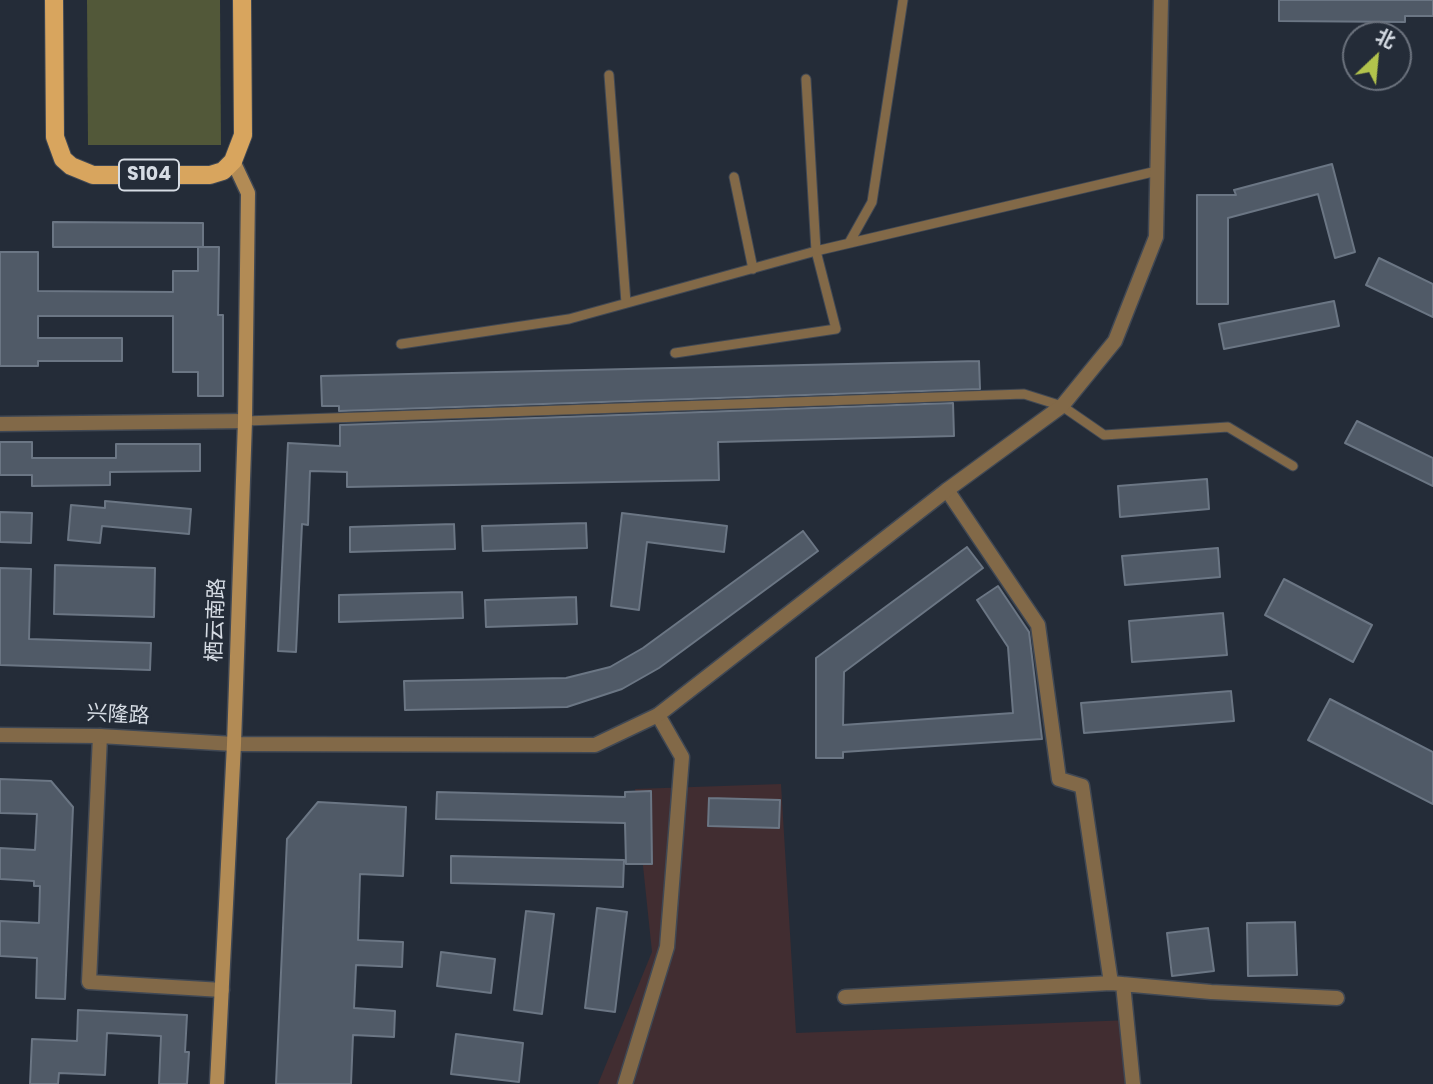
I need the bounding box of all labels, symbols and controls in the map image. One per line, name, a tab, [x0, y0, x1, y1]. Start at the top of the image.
north arrow	[1342, 21, 1412, 91]
text: 北	[1371, 22, 1400, 55]
road number: S104	[119, 160, 179, 190]
street label: 栖云南路	[203, 578, 231, 662]
street label: 兴隆路	[86, 702, 150, 730]

